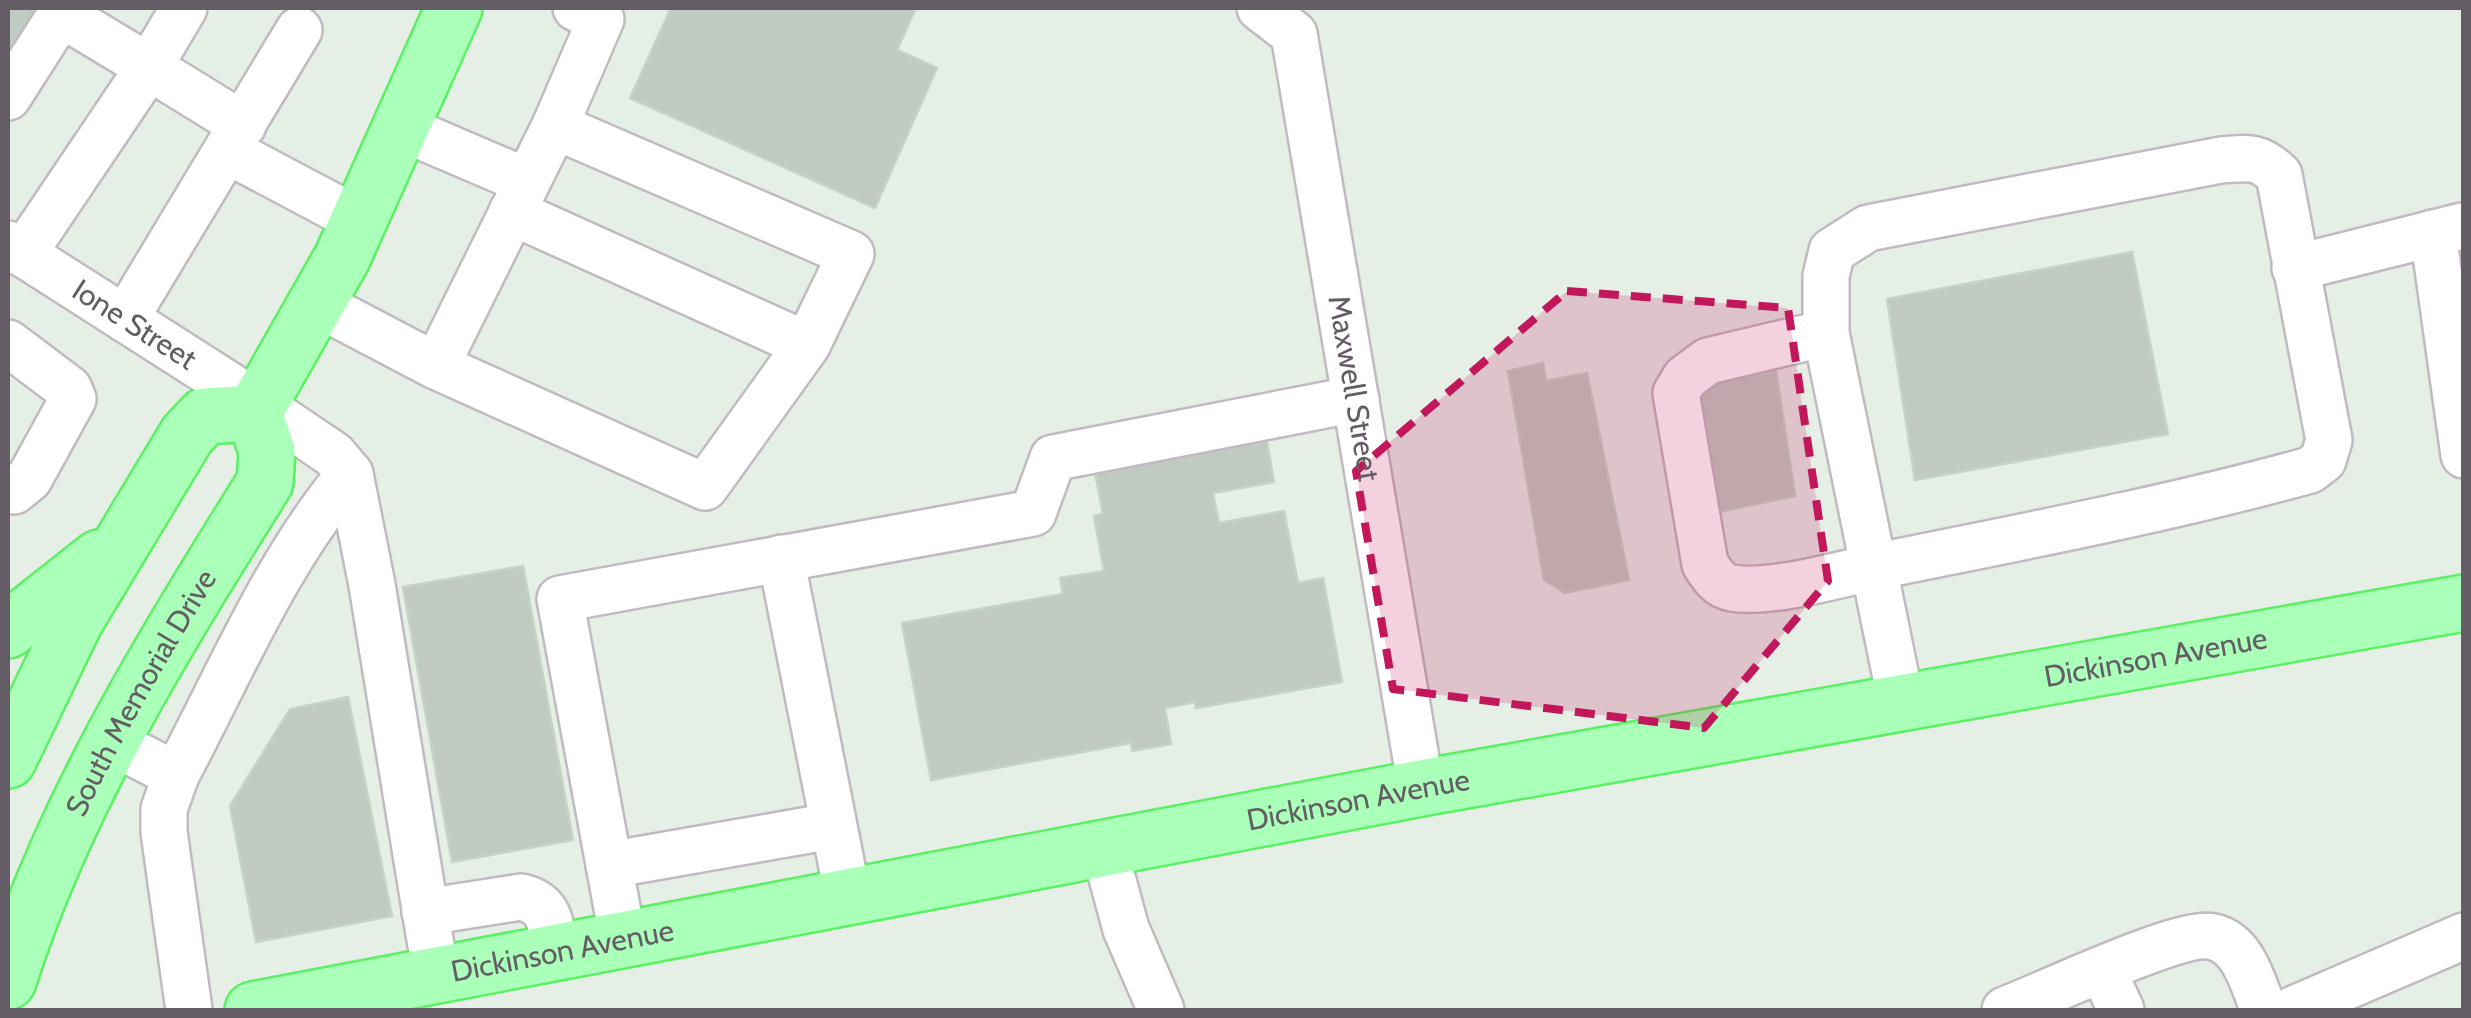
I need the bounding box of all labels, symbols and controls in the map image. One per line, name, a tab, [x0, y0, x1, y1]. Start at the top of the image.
street label: Ione Street	[66, 271, 204, 378]
street label: Maxwell Street	[1320, 292, 1388, 484]
street label: South Memorial Drive	[57, 563, 224, 822]
street label: Dickinson Avenue	[2041, 619, 2270, 695]
street label: Dickinson Avenue	[1244, 761, 1472, 839]
street label: Dickinson Avenue	[448, 911, 677, 990]

